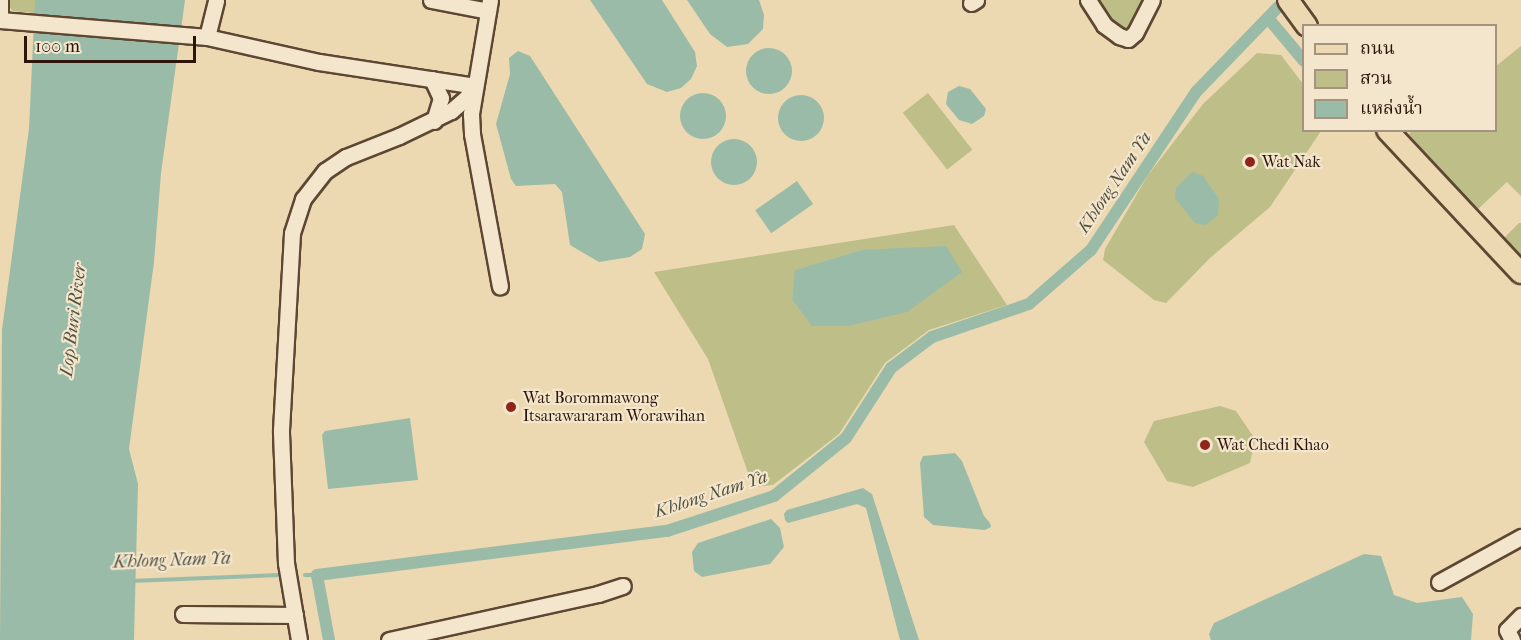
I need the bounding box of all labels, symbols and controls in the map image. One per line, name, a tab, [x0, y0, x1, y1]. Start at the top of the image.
scale bar	[27, 24, 200, 62]
legend	[1302, 24, 1497, 132]
text: 100 m	[35, 36, 80, 57]
text: ถนน	[1360, 38, 1395, 59]
text: สวน	[1360, 68, 1392, 89]
text: แหล่งน้ำ	[1360, 98, 1423, 119]
water label: Khlong Nam Ya	[1073, 128, 1157, 238]
place label: Wat Nak	[1262, 152, 1321, 172]
marker: Wat Nak	[1243, 155, 1257, 169]
water label: Lop Buri River	[56, 262, 92, 378]
place label: Wat Borommawong Itsarawararam Worawihan	[523, 388, 705, 426]
marker: Wat Borommawong Itsarawararam Worawihan	[504, 400, 518, 414]
place label: Wat Chedi Khao	[1217, 435, 1329, 455]
marker: Wat Chedi Khao	[1198, 438, 1212, 452]
water label: Khlong Nam Ya	[652, 467, 770, 523]
water label: Khlong Nam Ya	[113, 548, 231, 574]

